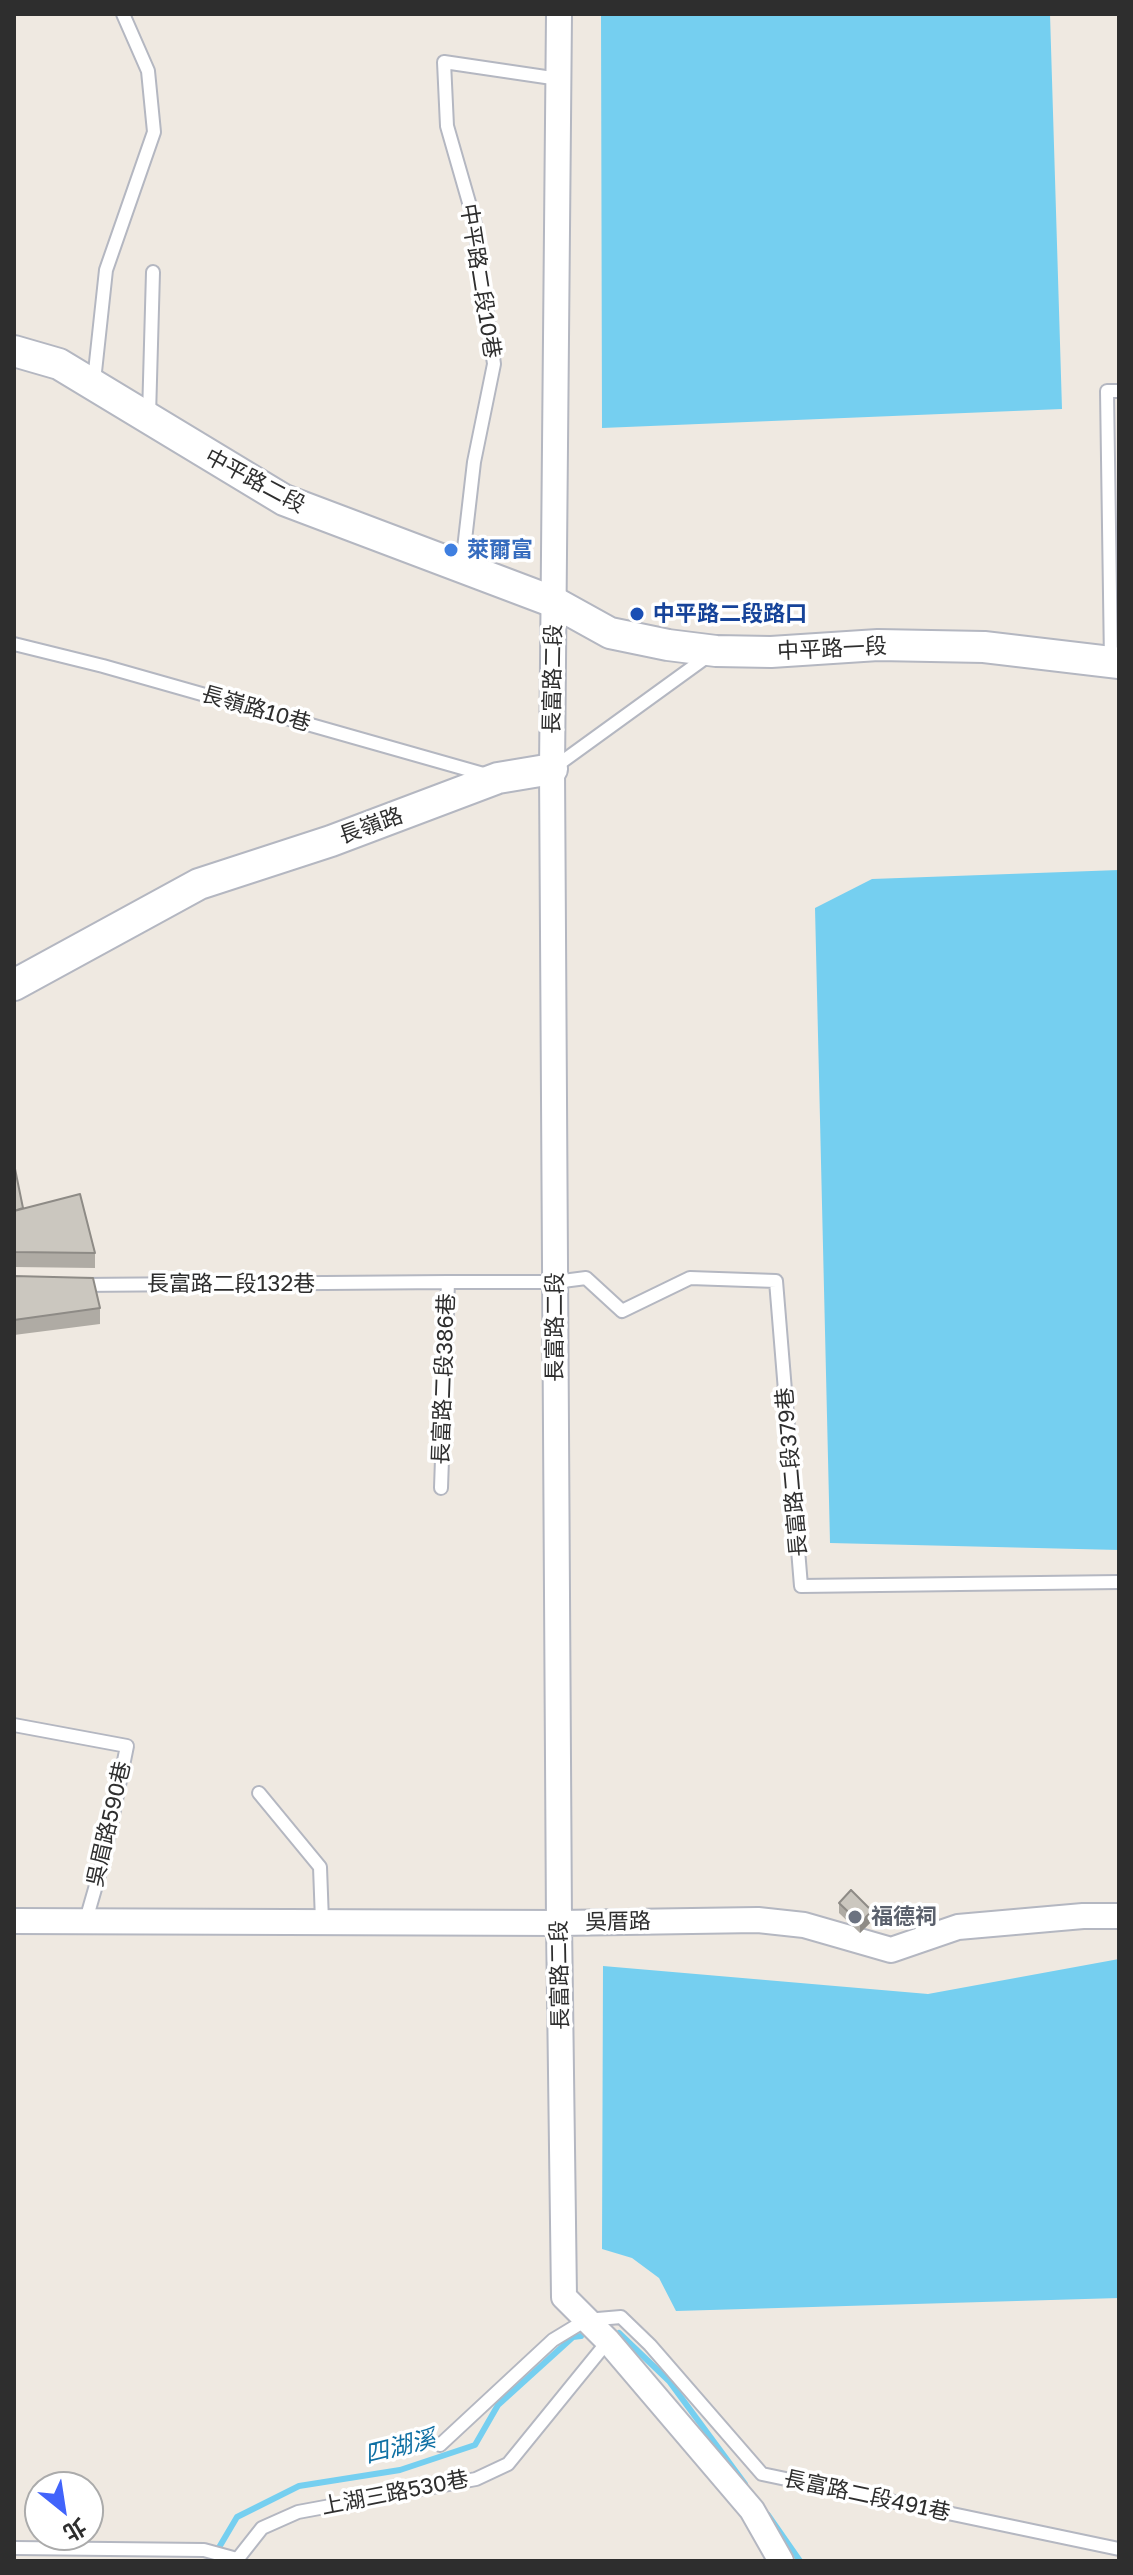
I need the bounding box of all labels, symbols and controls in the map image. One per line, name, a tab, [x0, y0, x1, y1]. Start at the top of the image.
street label: 中平路二段10巷	[455, 202, 505, 360]
street label: 中平路二段	[200, 444, 310, 518]
place label: 萊爾富	[467, 537, 533, 563]
marker: 萊爾富	[442, 541, 460, 559]
place label: 中平路二段路口	[653, 601, 807, 627]
marker: 中平路二段路口	[628, 605, 646, 623]
street label: 長富路二段	[539, 624, 567, 734]
street label: 中平路一段	[776, 633, 888, 665]
street label: 長嶺路10巷	[198, 681, 314, 737]
street label: 長嶺路	[335, 802, 407, 850]
street label: 長富路二段132巷	[147, 1271, 315, 1297]
street label: 長富路二段	[542, 1272, 568, 1382]
street label: 長富路二段386巷	[428, 1293, 460, 1465]
street label: 長富路二段379巷	[771, 1386, 813, 1558]
street label: 吳眉路590巷	[82, 1759, 136, 1889]
place label: 福德祠	[871, 1904, 937, 1930]
street label: 吳厝路	[585, 1908, 651, 1936]
marker: 福德祠	[846, 1908, 864, 1926]
street label: 長富路二段	[546, 1920, 574, 2030]
water label: 四湖溪	[362, 2424, 438, 2470]
street label: 長富路二段491巷	[781, 2465, 953, 2527]
street label: 上湖三路530巷	[319, 2466, 471, 2520]
north arrow	[24, 2471, 104, 2551]
text: 北	[59, 2513, 92, 2548]

